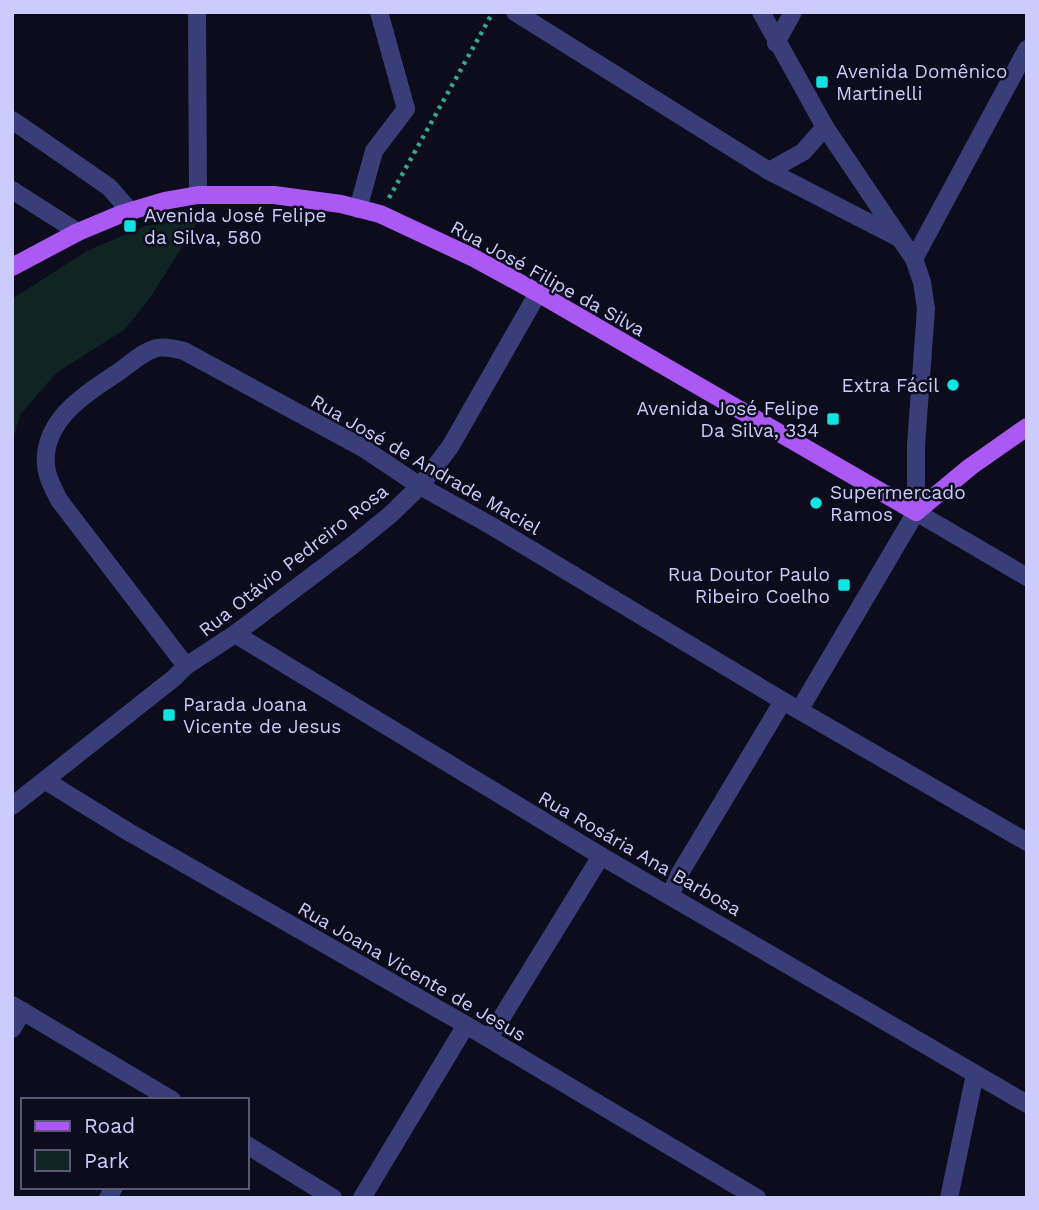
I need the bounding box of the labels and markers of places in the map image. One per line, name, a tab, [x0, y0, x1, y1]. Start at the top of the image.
place label: Avenida Domênico Martinelli	[836, 60, 1007, 105]
marker: Avenida Domênico Martinelli	[814, 74, 830, 90]
place label: Avenida José Felipe da Silva, 580	[144, 204, 327, 249]
marker: Avenida José Felipe da Silva, 580	[122, 218, 138, 234]
place label: Extra Fácil	[842, 374, 939, 397]
marker: Extra Fácil	[945, 377, 961, 393]
place label: Avenida José Felipe Da Silva, 334	[636, 397, 819, 442]
marker: Avenida José Felipe Da Silva, 334	[825, 411, 841, 427]
place label: Supermercado Ramos	[830, 481, 966, 526]
marker: Supermercado Ramos	[808, 495, 824, 511]
place label: Rua Doutor Paulo Ribeiro Coelho	[668, 563, 830, 608]
marker: Rua Doutor Paulo Ribeiro Coelho	[836, 577, 852, 593]
place label: Parada Joana Vicente de Jesus	[183, 693, 341, 738]
marker: Parada Joana Vicente de Jesus	[161, 707, 177, 723]

